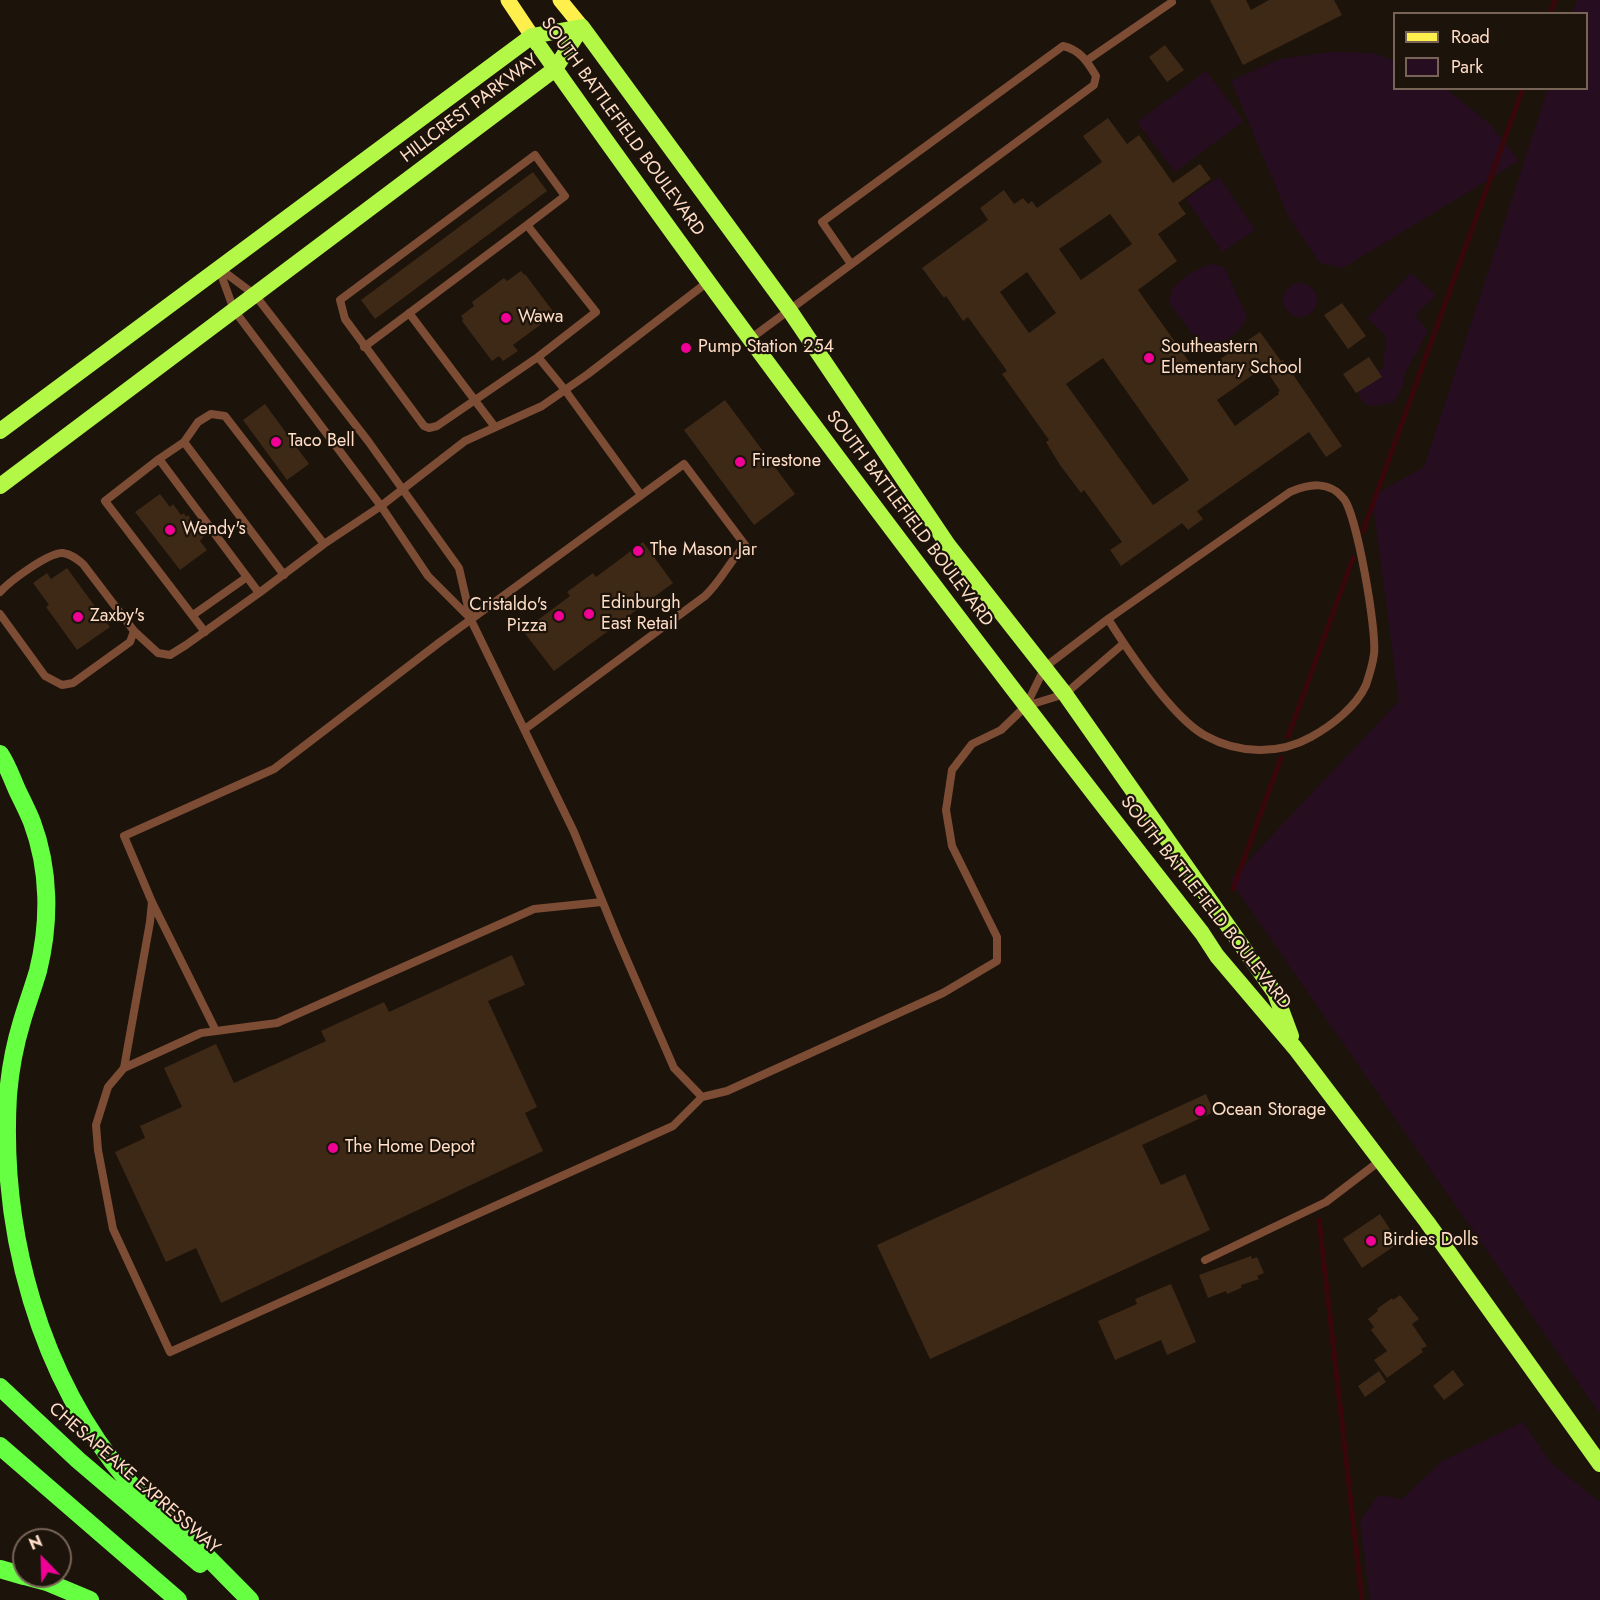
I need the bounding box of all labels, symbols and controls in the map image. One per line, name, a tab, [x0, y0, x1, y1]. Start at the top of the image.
legend	[1393, 12, 1588, 90]
street label: SOUTH BATTLEFIELD BOULEVARD	[536, 14, 708, 240]
text: Road	[1451, 24, 1490, 50]
street label: HILLCREST PARKWAY	[397, 50, 543, 168]
text: Park	[1451, 54, 1483, 80]
place label: Wawa	[518, 307, 563, 329]
marker: Wawa	[499, 311, 513, 325]
place label: Pump Station 254	[698, 337, 834, 359]
place label: Southeastern Elementary School	[1161, 337, 1302, 380]
marker: Pump Station 254	[679, 341, 693, 355]
marker: Southeastern Elementary School	[1142, 351, 1156, 365]
street label: SOUTH BATTLEFIELD BOULEVARD	[821, 407, 997, 631]
place label: Taco Bell	[288, 431, 355, 453]
marker: Taco Bell	[269, 435, 283, 449]
place label: Firestone	[752, 451, 821, 473]
marker: Firestone	[733, 455, 747, 469]
place label: Wendy's	[182, 519, 246, 541]
marker: Wendy's	[163, 523, 177, 537]
place label: The Mason Jar	[650, 540, 757, 562]
marker: The Mason Jar	[631, 544, 645, 558]
place label: Edinburgh East Retail	[601, 593, 681, 636]
place label: Cristaldo's Pizza	[469, 595, 547, 638]
place label: Zaxby's	[90, 606, 145, 628]
marker: Edinburgh East Retail	[582, 607, 596, 621]
marker: Cristaldo's Pizza	[552, 609, 566, 623]
marker: Zaxby's	[71, 610, 85, 624]
street label: SOUTH BATTLEFIELD BOULEVARD	[1115, 792, 1295, 1014]
place label: Ocean Storage	[1212, 1100, 1326, 1122]
marker: Ocean Storage	[1193, 1104, 1207, 1118]
place label: The Home Depot	[345, 1137, 475, 1159]
marker: The Home Depot	[326, 1141, 340, 1155]
place label: Birdies Dolls	[1383, 1230, 1478, 1252]
marker: Birdies Dolls	[1364, 1234, 1378, 1248]
street label: CHESAPEAKE EXPRESSWAY	[44, 1399, 224, 1559]
north arrow	[12, 1528, 72, 1588]
text: N	[25, 1530, 46, 1556]

